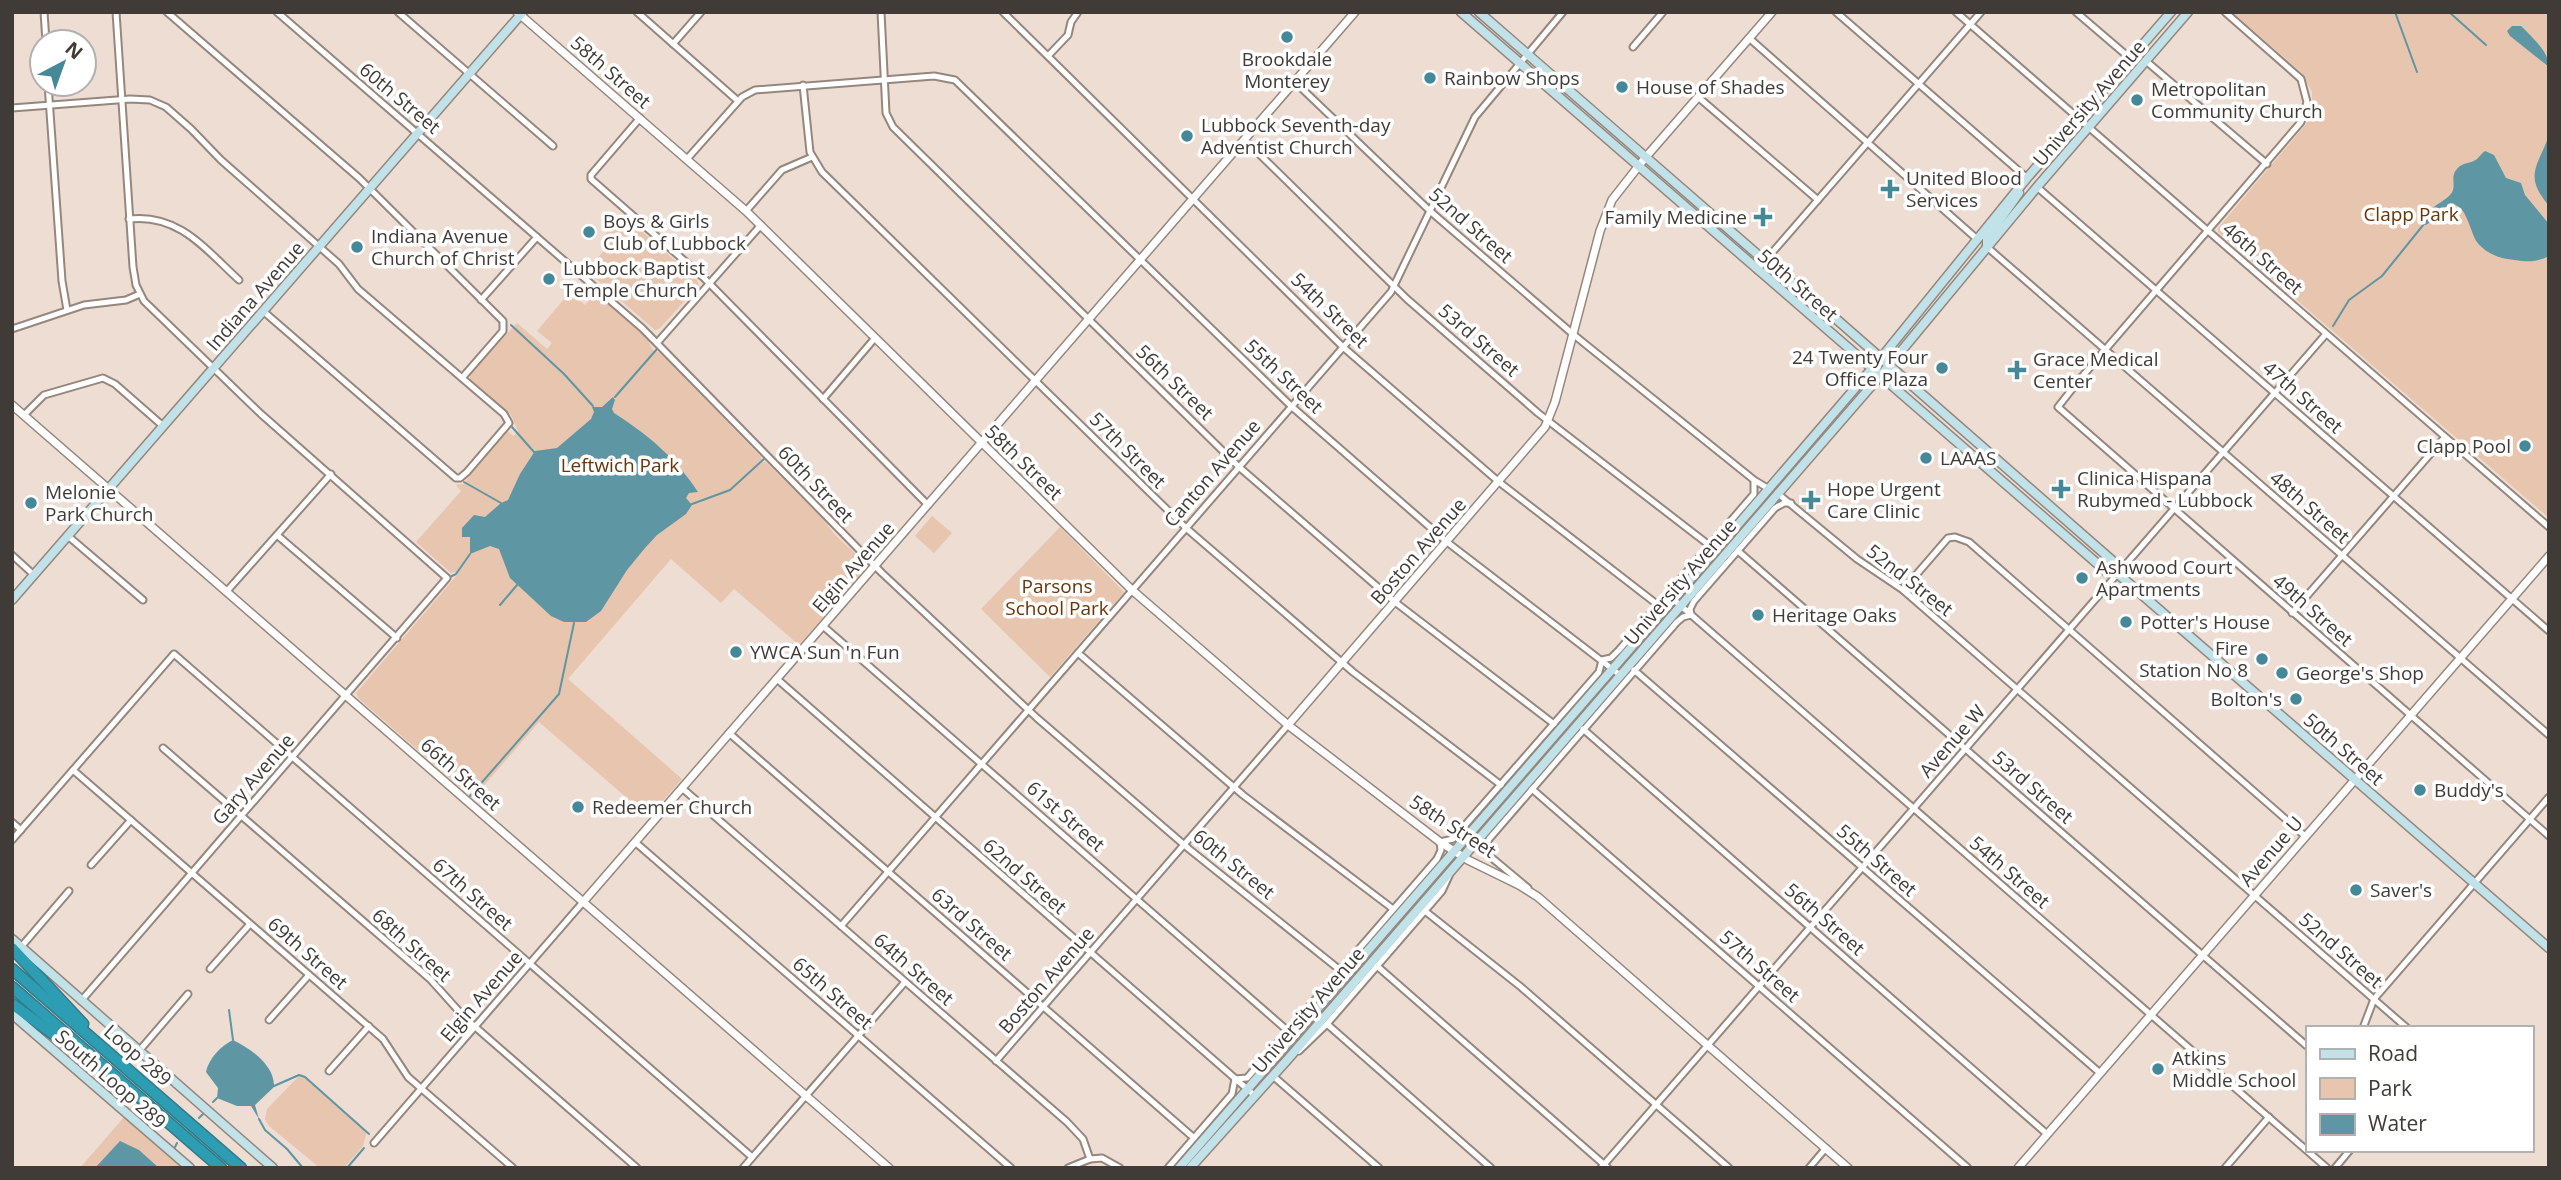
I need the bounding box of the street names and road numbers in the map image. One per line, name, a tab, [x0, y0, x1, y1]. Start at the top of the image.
street label: 58th Street	[565, 30, 657, 114]
street label: University Avenue	[2027, 34, 2151, 172]
street label: 60th Street	[354, 56, 446, 140]
street label: 52nd Street	[1424, 181, 1519, 269]
street label: 46th Street	[2217, 216, 2309, 300]
street label: Indiana Avenue	[200, 236, 310, 356]
street label: 50th Street	[1752, 243, 1844, 327]
street label: 54th Street	[1286, 267, 1374, 354]
street label: 53rd Street	[1433, 298, 1525, 382]
street label: 55th Street	[1239, 333, 1329, 419]
street label: 56th Street	[1131, 339, 1219, 426]
street label: 47th Street	[2257, 355, 2349, 439]
street label: 57th Street	[1084, 406, 1172, 494]
street label: Canton Avenue	[1158, 413, 1266, 533]
street label: 58th Street	[980, 419, 1068, 506]
street label: 60th Street	[773, 440, 860, 528]
street label: 48th Street	[2264, 465, 2356, 549]
street label: Boston Avenue	[1364, 492, 1472, 610]
street label: University Avenue	[1618, 513, 1742, 651]
street label: Elgin Avenue	[806, 516, 900, 618]
street label: 52nd Street	[1861, 538, 1959, 622]
street label: 49th Street	[2267, 568, 2359, 652]
street label: Avenue W	[1913, 699, 1991, 783]
street label: 50th Street	[2298, 707, 2390, 791]
street label: Gary Avenue	[206, 728, 300, 830]
street label: 66th Street	[415, 732, 507, 816]
street label: 53rd Street	[1987, 745, 2079, 829]
street label: 61st Street	[1021, 775, 1111, 857]
street label: 58th Street	[1405, 788, 1501, 864]
street label: Avenue U	[2233, 810, 2309, 892]
street label: 55th Street	[1831, 818, 1923, 902]
street label: 60th Street	[1188, 823, 1280, 905]
street label: 54th Street	[1964, 830, 2056, 914]
street label: 62nd Street	[978, 832, 1073, 920]
street label: 67th Street	[427, 852, 519, 936]
street label: 56th Street	[1779, 877, 1871, 961]
street label: 63rd Street	[926, 882, 1018, 966]
street label: 68th Street	[367, 902, 457, 988]
street label: 52nd Street	[2294, 906, 2389, 994]
street label: 69th Street	[262, 911, 354, 995]
street label: Boston Avenue	[992, 921, 1100, 1039]
street label: 57th Street	[1714, 924, 1806, 1008]
street label: 64th Street	[868, 927, 960, 1011]
street label: University Avenue	[1246, 941, 1370, 1079]
street label: Elgin Avenue	[434, 945, 528, 1047]
street label: 65th Street	[787, 951, 879, 1035]
street label: Loop 289	[99, 1018, 177, 1092]
street label: South Loop 289	[50, 1024, 172, 1134]

